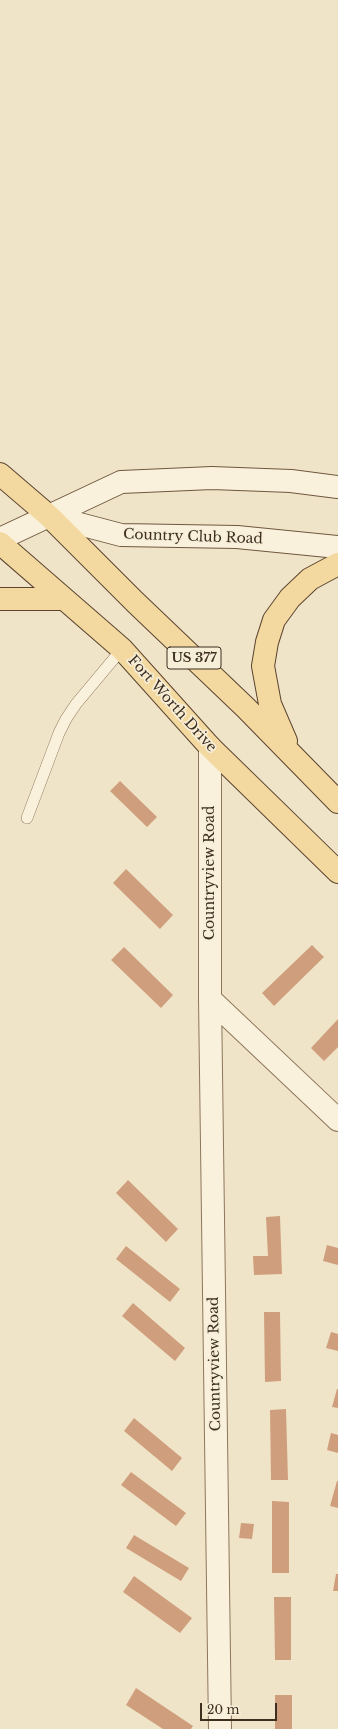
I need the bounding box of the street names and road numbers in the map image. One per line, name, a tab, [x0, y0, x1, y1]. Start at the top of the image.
street label: Country Club Road	[123, 526, 263, 548]
road number: US 377	[167, 647, 221, 669]
street label: Fort Worth Drive	[124, 652, 220, 756]
street label: Countryview Road	[202, 806, 218, 940]
street label: Countryview Road	[205, 1297, 225, 1431]

